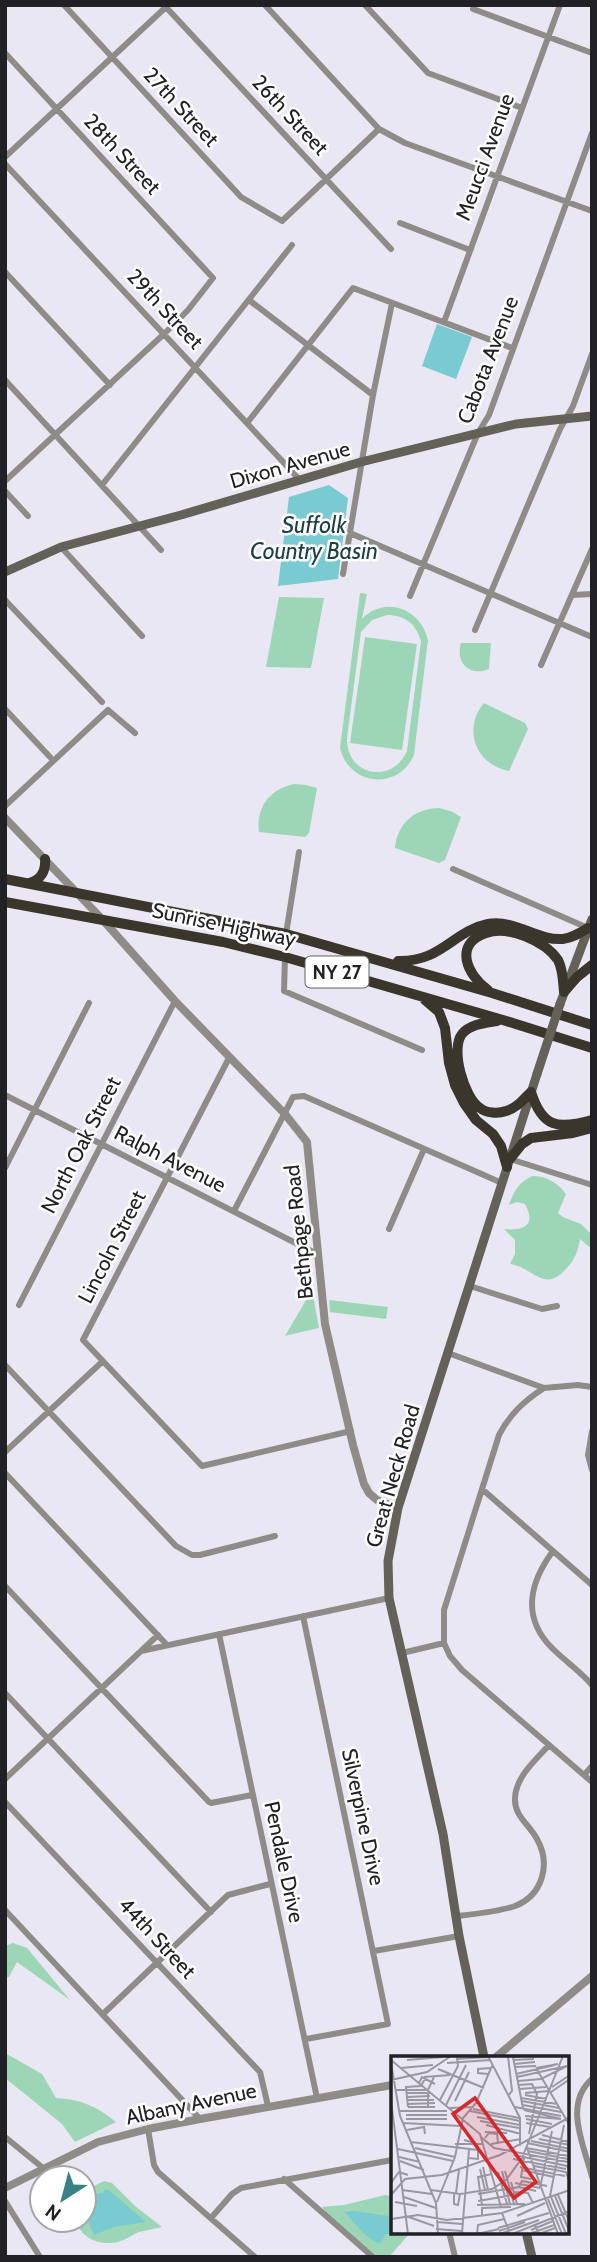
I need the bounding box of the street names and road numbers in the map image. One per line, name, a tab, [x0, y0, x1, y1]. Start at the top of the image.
street label: 27th Street	[139, 62, 224, 151]
street label: 26th Street	[247, 70, 334, 160]
street label: Meucci Avenue	[450, 90, 519, 224]
street label: 28th Street	[79, 108, 166, 199]
street label: 29th Street	[122, 264, 209, 354]
street label: Cabota Avenue	[452, 292, 523, 427]
street label: Dixon Avenue	[227, 435, 353, 494]
street label: Sunrise Highway	[150, 897, 299, 952]
road number: NY 27	[306, 956, 368, 988]
street label: North Oak Street	[35, 1072, 126, 1217]
street label: Ralph Avenue	[110, 1120, 230, 1197]
street label: Bethpage Road	[279, 1164, 318, 1300]
street label: Lincoln Street	[72, 1186, 151, 1307]
street label: Great Neck Road	[360, 1402, 425, 1550]
street label: Silverpine Drive	[337, 1746, 390, 1888]
street label: Pendale Drive	[259, 1799, 310, 1925]
street label: 44th Street	[114, 1892, 201, 1983]
street label: Albany Avenue	[123, 2077, 259, 2130]

